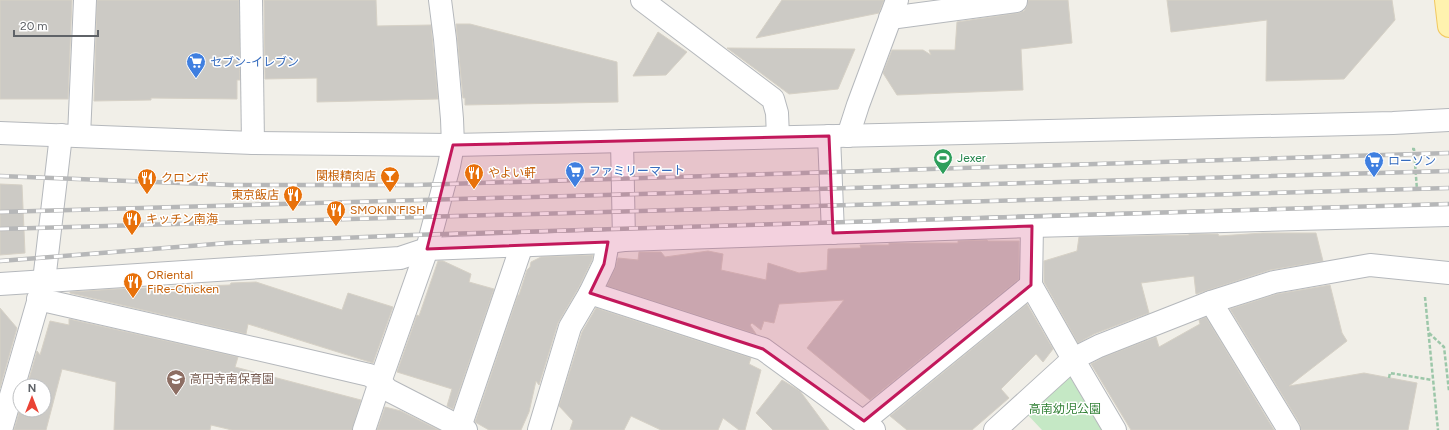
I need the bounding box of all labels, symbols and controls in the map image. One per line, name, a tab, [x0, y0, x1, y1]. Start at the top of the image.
scale bar	[14, 12, 98, 38]
text: 20 m	[20, 19, 48, 33]
supermarket icon: セブン-イレブン	[185, 51, 207, 79]
place label: セブン-イレブン	[210, 55, 299, 69]
sports icon: Jexer	[932, 147, 954, 175]
supermarket icon: ローソン	[1363, 150, 1385, 178]
place label: Jexer	[957, 151, 986, 165]
place label: ローソン	[1388, 154, 1436, 168]
supermarket icon: ファミリーマート	[564, 160, 586, 188]
restaurant icon: やよい軒	[463, 162, 485, 190]
place label: ファミリーマート	[589, 164, 685, 178]
bar icon: 関根精肉店	[379, 165, 401, 193]
place label: やよい軒	[488, 166, 536, 180]
restaurant icon: クロンボ	[136, 167, 158, 195]
place label: 関根精肉店	[316, 169, 376, 183]
place label: クロンボ	[161, 171, 209, 185]
restaurant icon: 東京飯店	[282, 184, 304, 212]
place label: 東京飯店	[231, 188, 279, 202]
restaurant icon: SMOKIN'FISH	[325, 199, 347, 227]
place label: SMOKIN'FISH	[350, 203, 425, 217]
restaurant icon: キッチン南海	[121, 208, 143, 236]
place label: キッチン南海	[146, 212, 218, 226]
place label: ORiental FiRe-Chicken	[147, 268, 219, 296]
restaurant icon: ORiental FiRe-Chicken	[122, 271, 144, 299]
school or university icon: 高円寺南保育園	[165, 368, 187, 396]
place label: 高円寺南保育園	[190, 372, 274, 386]
north arrow	[12, 378, 52, 418]
text: N	[28, 382, 36, 395]
park label: 高南幼児公園	[1029, 402, 1101, 416]

